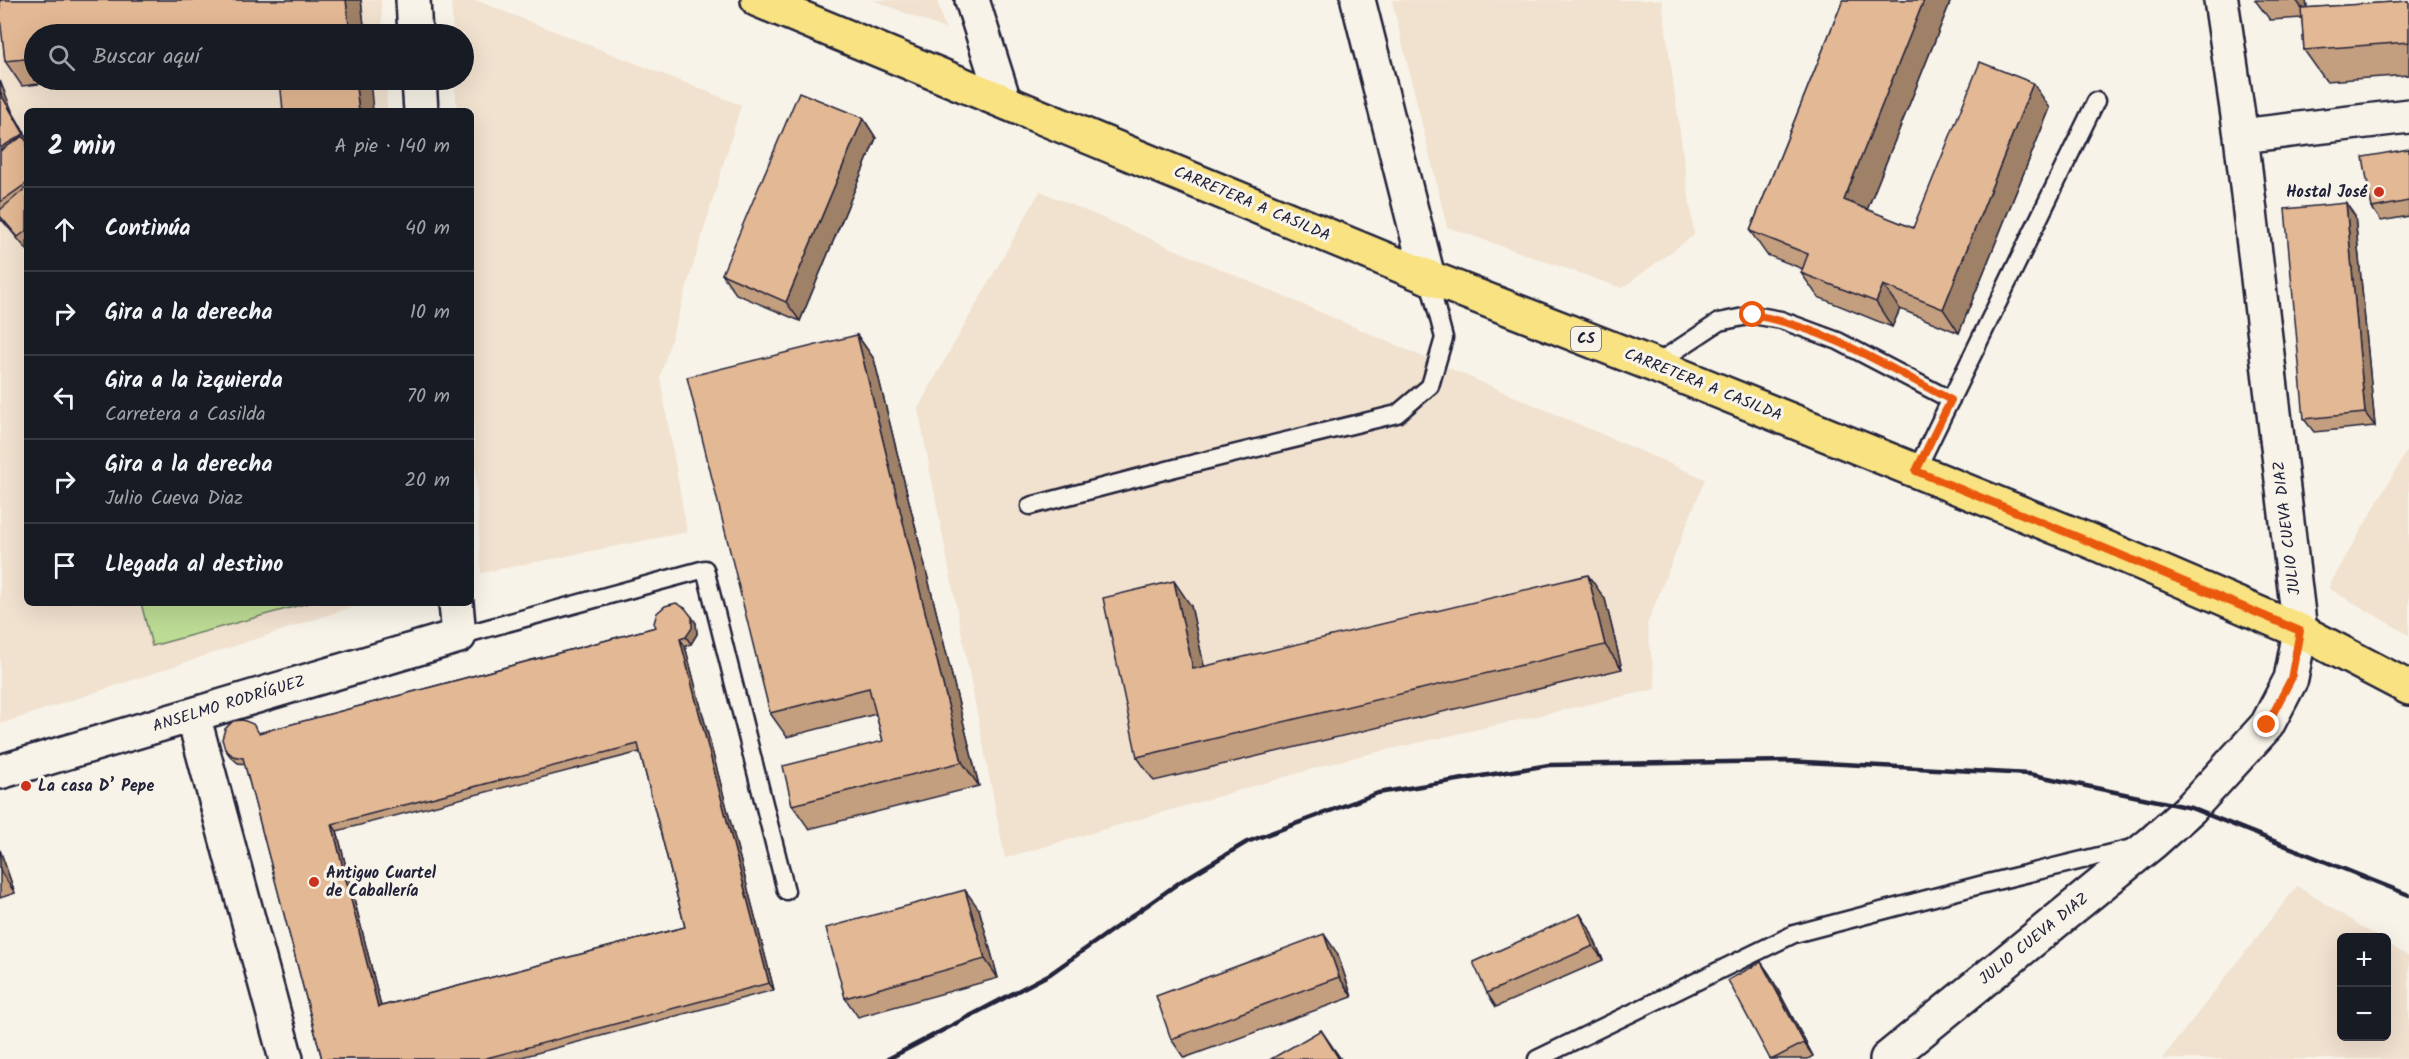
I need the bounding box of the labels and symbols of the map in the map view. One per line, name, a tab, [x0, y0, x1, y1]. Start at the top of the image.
street label: CARRETERA A CASILDA	[1170, 160, 1335, 249]
place label: Hostal José	[2286, 180, 2368, 205]
marker: Hostal José	[2372, 185, 2386, 199]
route start	[1739, 301, 1765, 327]
road number: CS	[1571, 327, 1601, 351]
street label: CARRETERA A CASILDA	[1620, 342, 1786, 428]
street label: JULIO CUEVA DIAZ	[2266, 459, 2308, 597]
street label: ANSELMO RODRÍGUEZ	[150, 669, 308, 739]
route end	[2253, 711, 2279, 737]
place label: La casa D’ Pepe	[38, 774, 154, 799]
marker: La casa D’ Pepe	[19, 779, 33, 793]
place label: Antiguo Cuartel de Caballería	[326, 861, 437, 904]
marker: Antiguo Cuartel de Caballería	[307, 875, 321, 889]
street label: JULIO CUEVA DIAZ	[1974, 887, 2094, 991]

